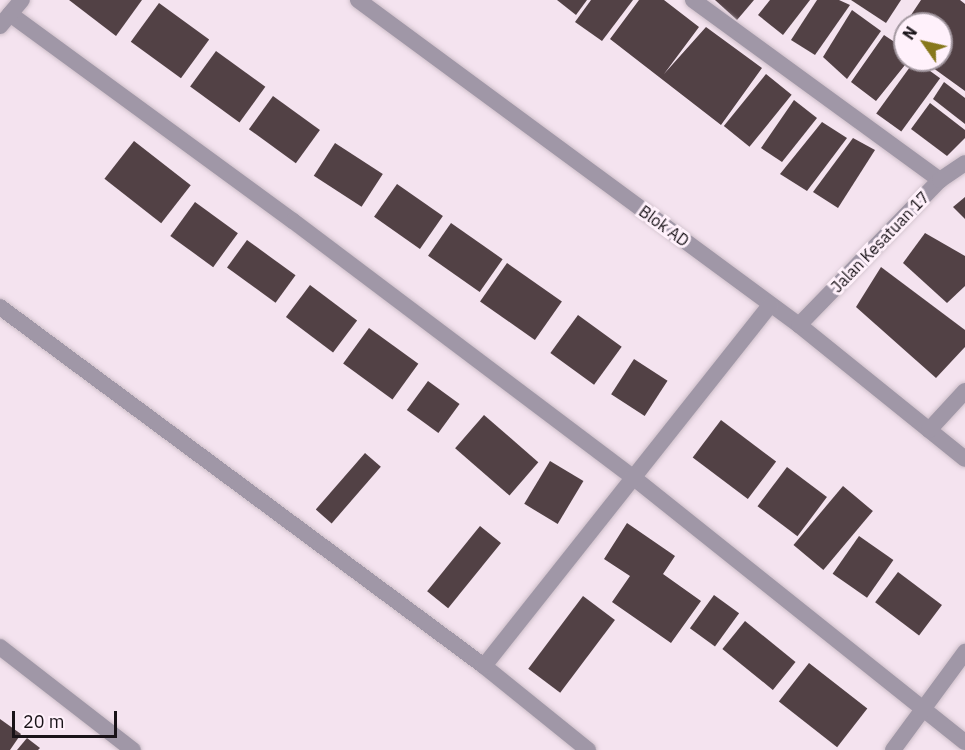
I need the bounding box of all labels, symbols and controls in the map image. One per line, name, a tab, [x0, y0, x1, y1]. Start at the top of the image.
north arrow	[893, 12, 953, 72]
text: N	[898, 23, 921, 43]
street label: Jalan Kesatuan 17	[827, 188, 933, 296]
street label: Blok AD	[635, 201, 693, 251]
scale bar	[15, 699, 120, 737]
text: 20 m	[23, 710, 65, 733]

